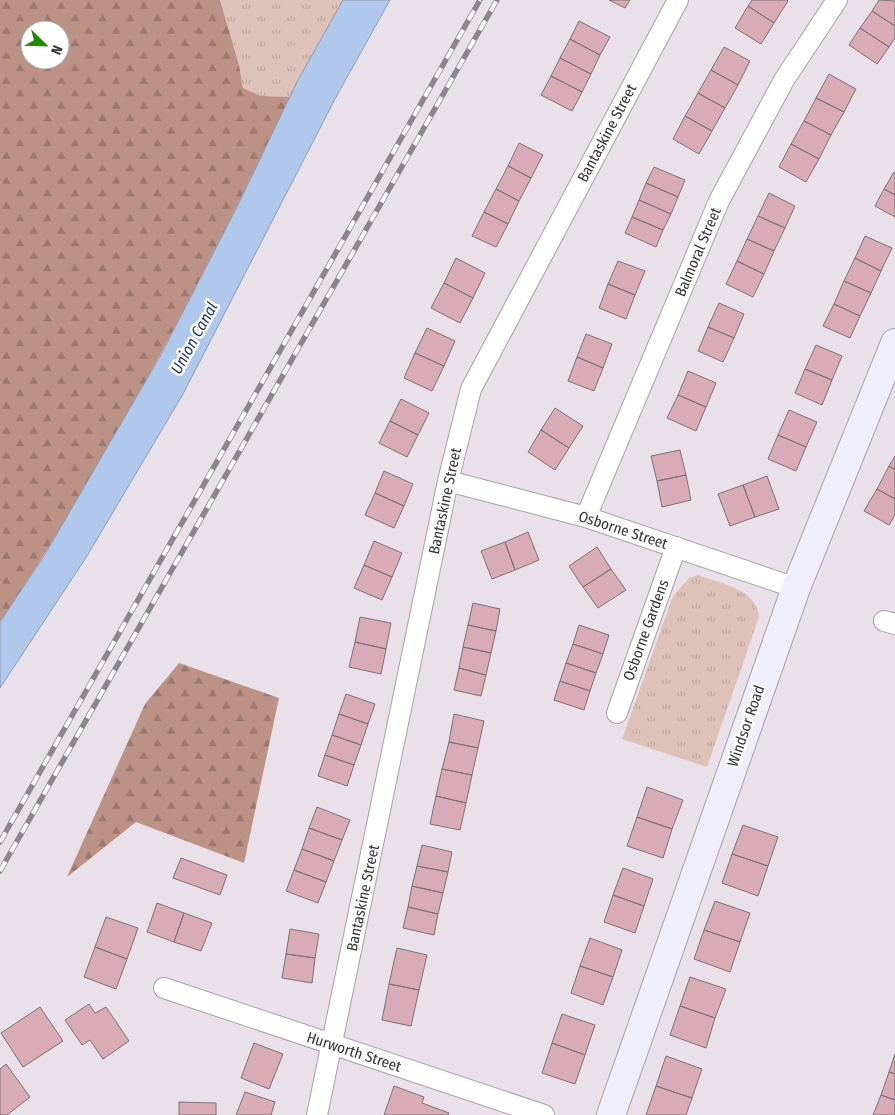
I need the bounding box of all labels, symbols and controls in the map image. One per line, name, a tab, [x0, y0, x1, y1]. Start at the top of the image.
north arrow	[20, 20, 70, 70]
text: N	[47, 43, 66, 57]
street label: Bantaskine Street	[574, 81, 640, 185]
street label: Balmoral Street	[671, 205, 725, 299]
water label: Union Canal	[167, 299, 221, 377]
street label: Bantaskine Street	[425, 446, 465, 556]
street label: Osborne Street	[576, 507, 670, 553]
street label: Osborne Gardens	[619, 577, 673, 683]
street label: Windsor Road	[724, 683, 768, 769]
street label: Bantaskine Street	[343, 843, 383, 953]
street label: Hurworth Street	[304, 1028, 404, 1076]

